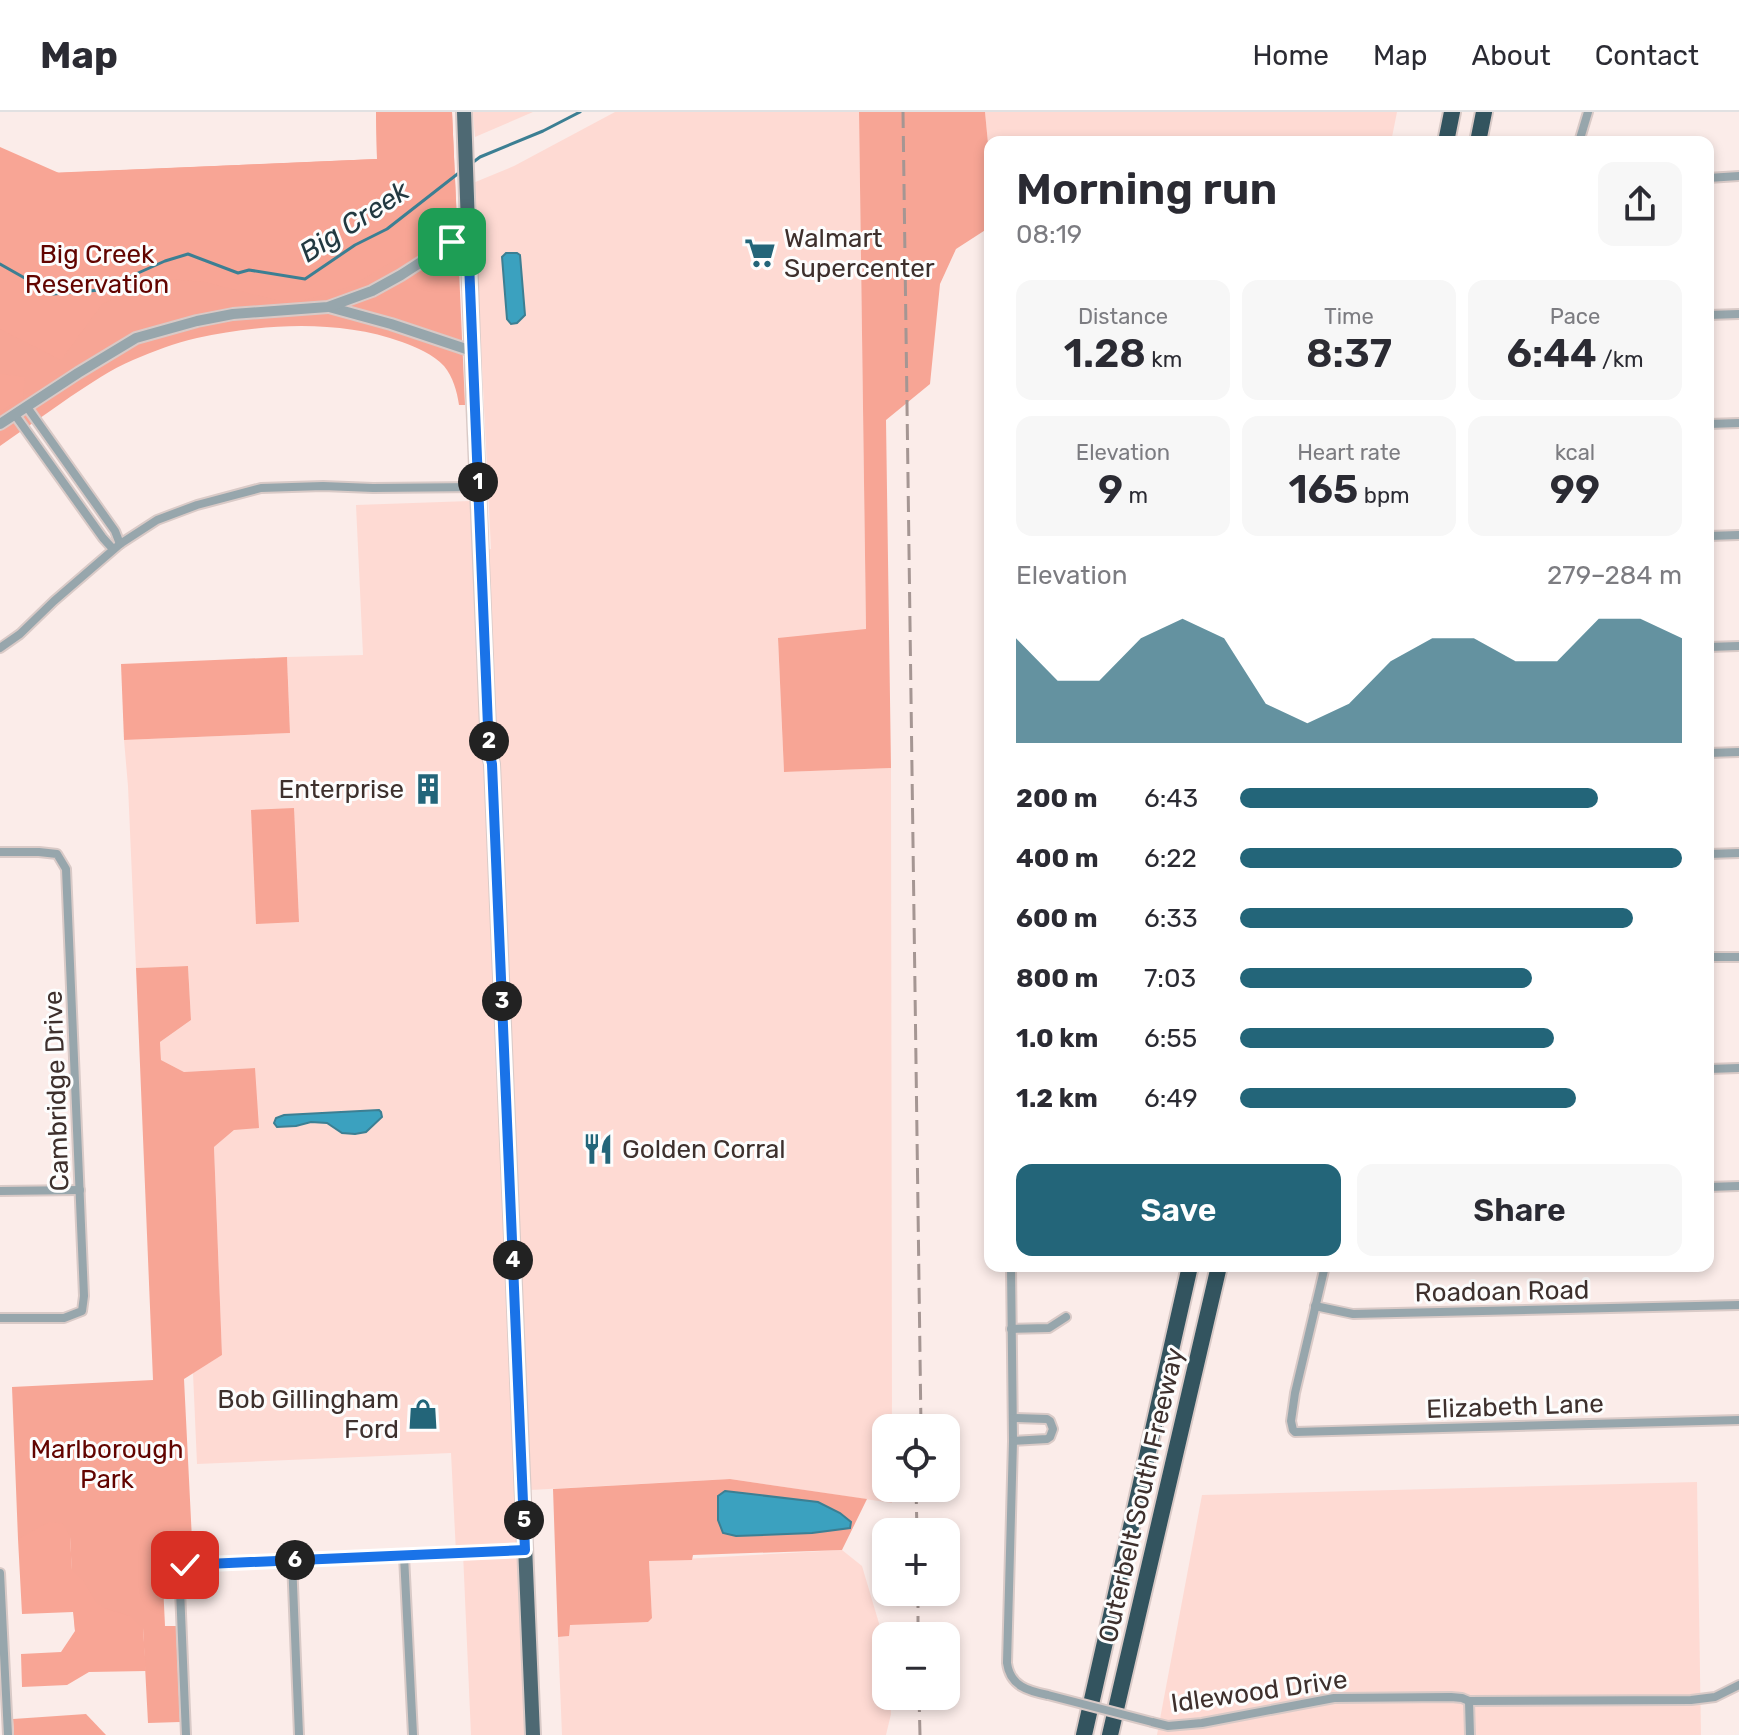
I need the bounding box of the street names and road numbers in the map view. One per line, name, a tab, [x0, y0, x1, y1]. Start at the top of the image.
street label: Cambridge Drive	[38, 990, 75, 1192]
street label: Roadoan Road	[1414, 1274, 1590, 1309]
street label: Outerbelt South Freeway	[1092, 1345, 1191, 1646]
street label: Elizabeth Lane	[1426, 1388, 1604, 1425]
street label: Idlewood Drive	[1169, 1664, 1349, 1719]

